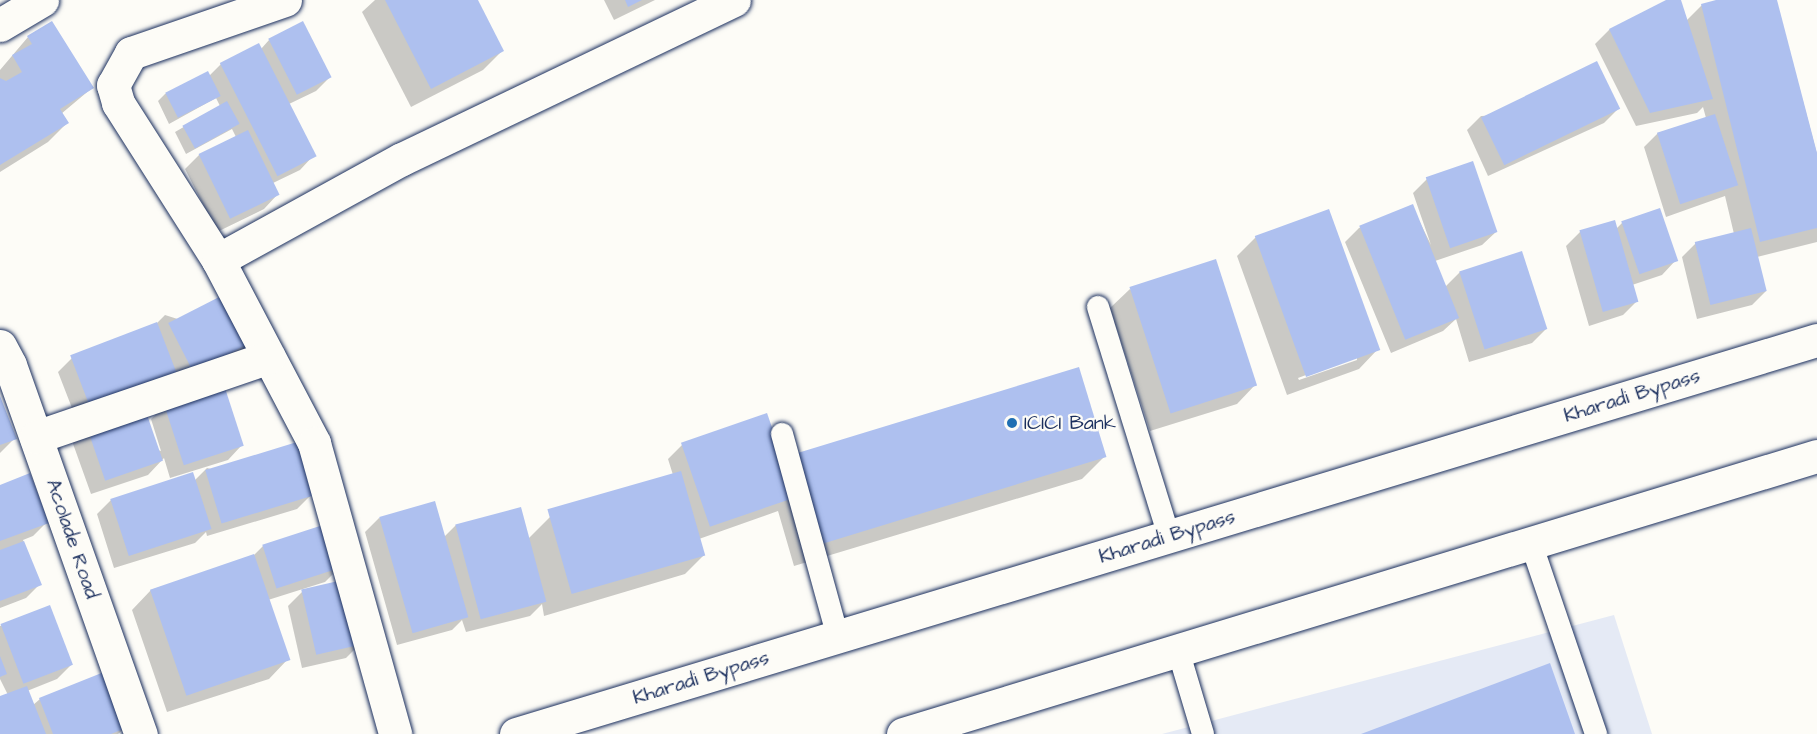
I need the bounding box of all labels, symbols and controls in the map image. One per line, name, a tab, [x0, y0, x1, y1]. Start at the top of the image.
street label: Kharadi Bypass	[1561, 364, 1703, 428]
place label: ICICI Bank	[1024, 411, 1116, 435]
marker: ICICI Bank	[1005, 416, 1019, 430]
street label: Acolade Road	[40, 476, 104, 602]
street label: Kharadi Bypass	[1096, 505, 1238, 569]
street label: Kharadi Bypass	[630, 646, 772, 710]

